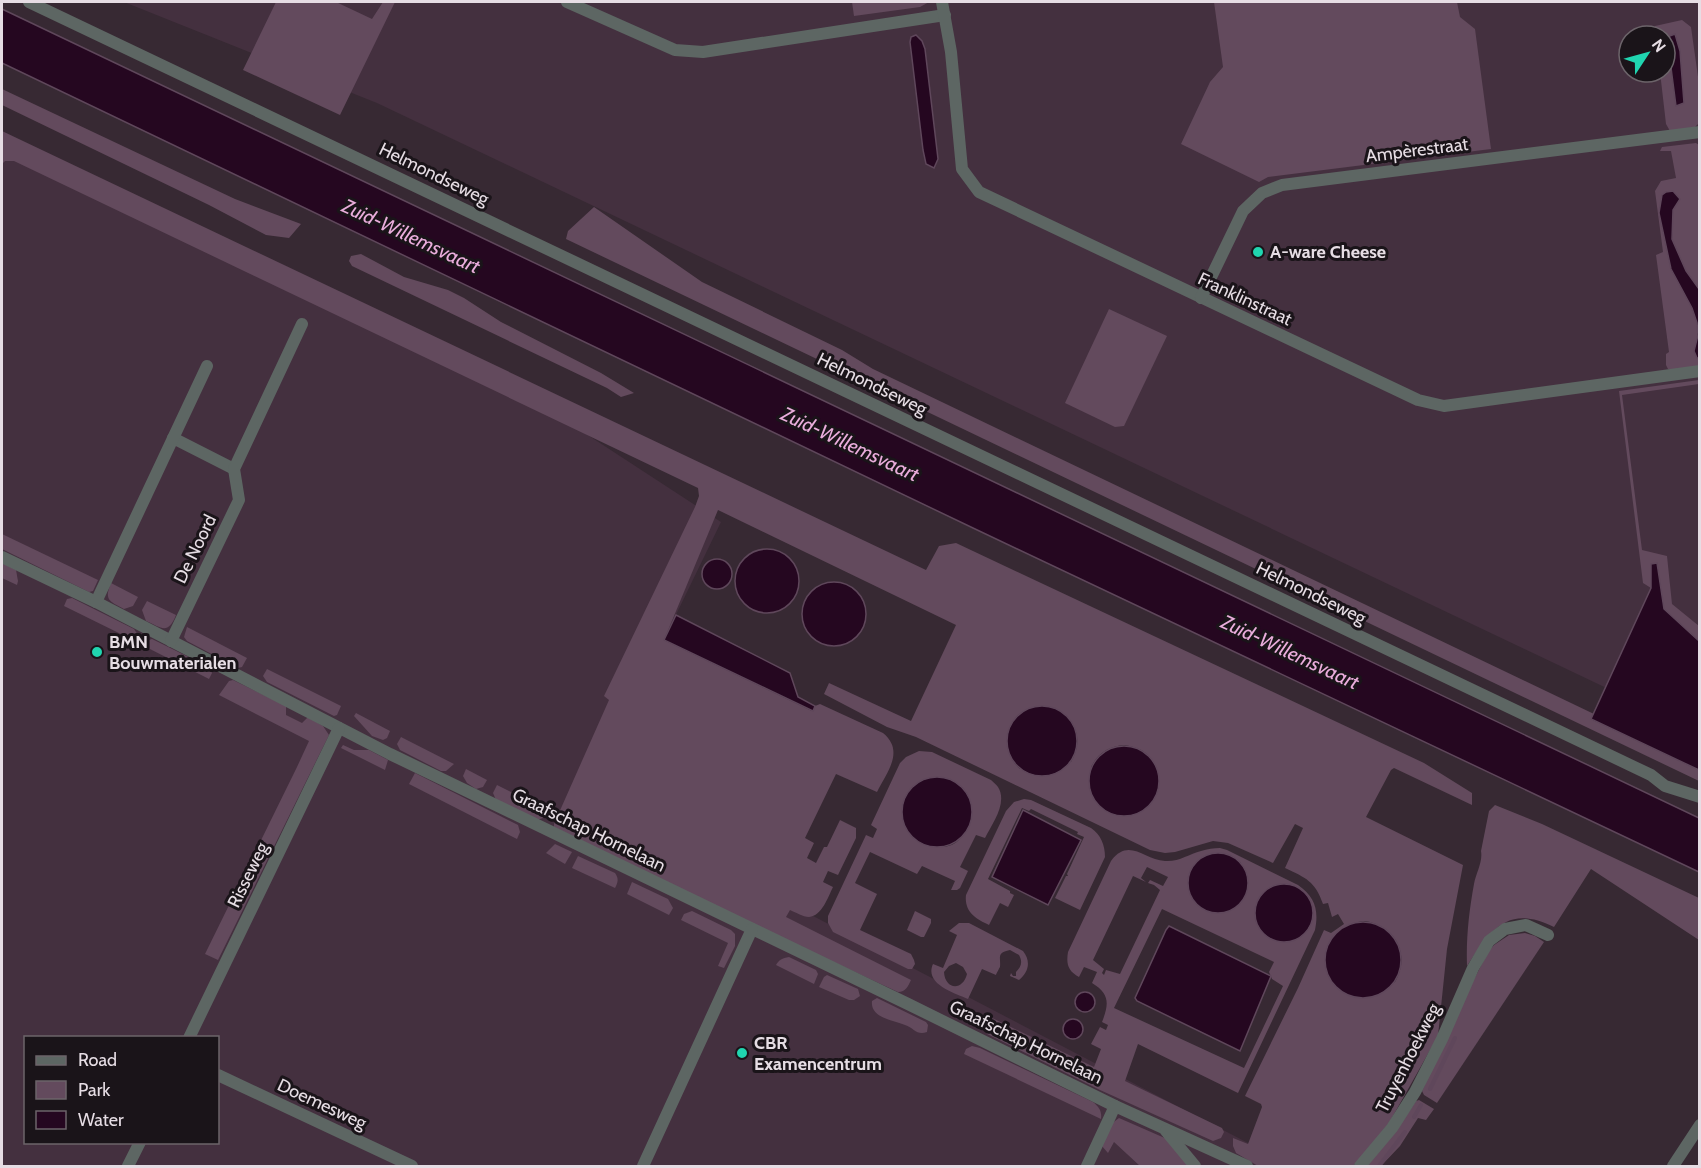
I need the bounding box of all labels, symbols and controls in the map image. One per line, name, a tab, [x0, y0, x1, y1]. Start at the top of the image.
north arrow	[1617, 24, 1677, 84]
text: N	[1648, 35, 1670, 56]
street label: Ampèrestraat	[1365, 133, 1469, 167]
street label: Helmondseweg	[375, 138, 493, 211]
water label: Zuid-Willemsvaart	[337, 193, 485, 279]
place label: A-ware Cheese	[1270, 241, 1386, 263]
marker: A-ware Cheese	[1251, 245, 1265, 259]
street label: Franklinstraat	[1194, 268, 1296, 330]
street label: Helmondseweg	[813, 348, 931, 421]
water label: Zuid-Willemsvaart	[776, 401, 924, 487]
street label: De Noord	[169, 511, 221, 587]
street label: Helmondseweg	[1252, 557, 1370, 630]
water label: Zuid-Willemsvaart	[1216, 609, 1364, 695]
place label: BMN Bouwmaterialen	[109, 631, 237, 674]
marker: BMN Bouwmaterialen	[90, 645, 104, 659]
street label: Graafschap Hornelaan	[509, 783, 669, 877]
street label: Risseweg	[223, 838, 274, 911]
street label: Graafschap Hornelaan	[946, 995, 1106, 1089]
street label: Truyenhoekweg	[1371, 999, 1445, 1116]
place label: CBR Examencentrum	[754, 1032, 882, 1075]
legend	[24, 1036, 219, 1144]
marker: CBR Examencentrum	[735, 1046, 749, 1060]
text: Road	[78, 1049, 117, 1071]
street label: Doemesweg	[274, 1074, 371, 1135]
text: Park	[78, 1079, 111, 1101]
text: Water	[78, 1109, 124, 1131]

